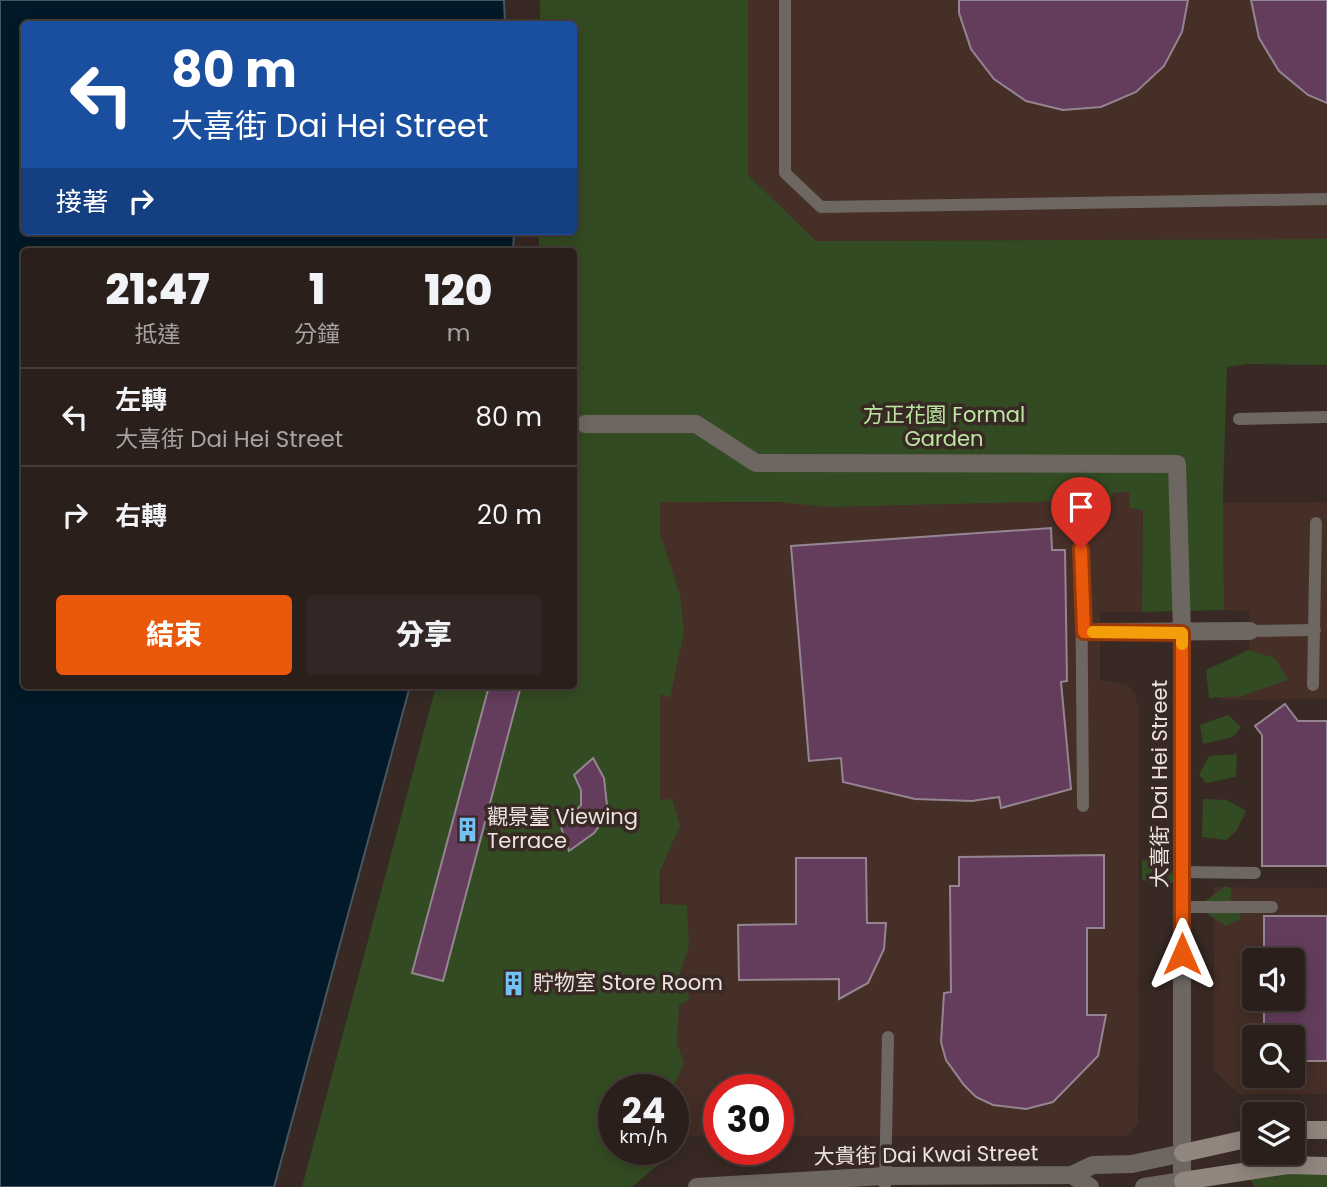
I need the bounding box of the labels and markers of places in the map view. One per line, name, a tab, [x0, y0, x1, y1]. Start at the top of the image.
pin	[1051, 477, 1111, 549]
place label: 觀景臺 Viewing Terrace	[487, 802, 638, 855]
building icon: 觀景臺 Viewing Terrace	[453, 815, 481, 843]
place label: 貯物室 Store Room	[533, 968, 723, 997]
building icon: 貯物室 Store Room	[499, 969, 527, 997]

